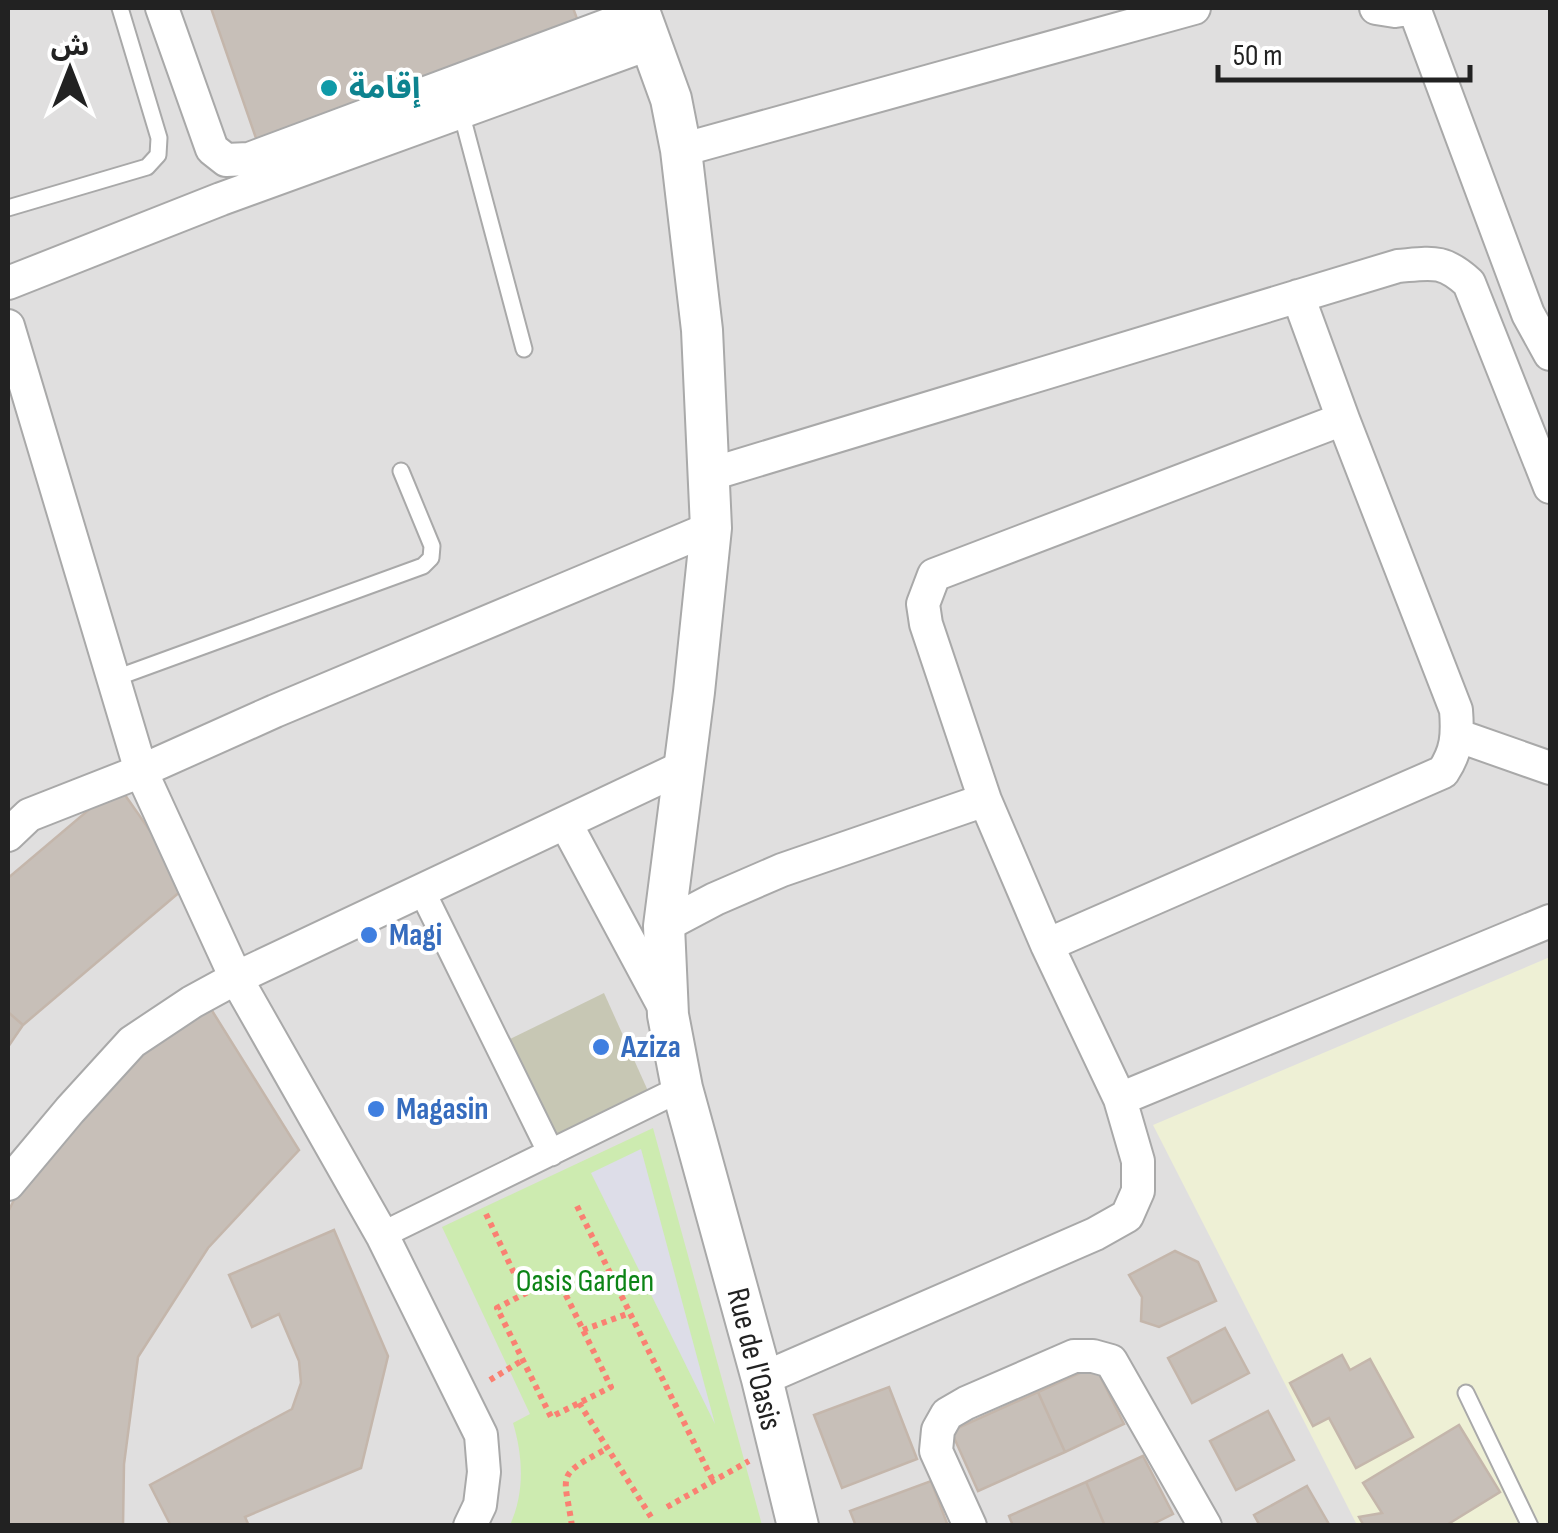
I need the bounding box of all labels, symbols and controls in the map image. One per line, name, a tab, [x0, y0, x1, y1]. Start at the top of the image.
north arrow	[20, 20, 120, 120]
scale bar	[1218, 20, 1470, 82]
text: ش	[51, 30, 89, 63]
text: 50 m	[1233, 38, 1282, 74]
place label: إقامة	[349, 69, 421, 108]
marker: إقامة	[318, 77, 340, 99]
place label: Magi	[389, 916, 442, 955]
marker: Magi	[358, 924, 380, 946]
place label: Aziza	[620, 1028, 681, 1067]
marker: Aziza	[590, 1036, 612, 1058]
place label: Magasin	[396, 1090, 489, 1129]
marker: Magasin	[365, 1098, 387, 1120]
park label: Oasis Garden	[516, 1262, 654, 1301]
street label: Rue de l'Oasis	[718, 1284, 790, 1434]

